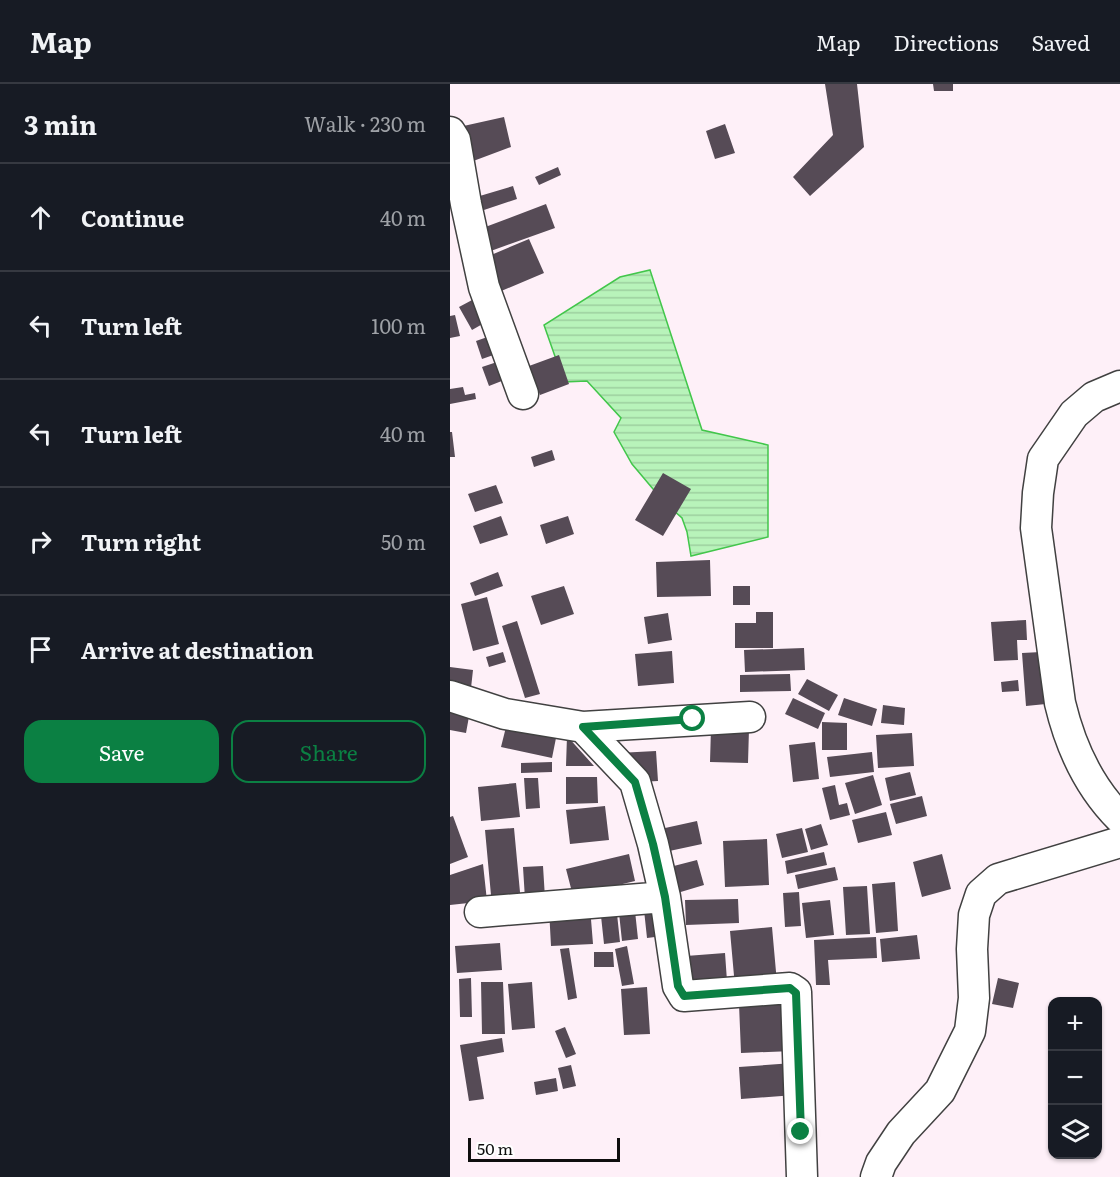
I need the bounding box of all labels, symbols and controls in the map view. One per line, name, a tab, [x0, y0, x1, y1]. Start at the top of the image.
text: Map	[30, 20, 92, 62]
text: Map	[816, 26, 861, 57]
text: Directions	[894, 26, 999, 57]
text: Saved	[1032, 26, 1090, 57]
text: 3 min	[24, 104, 97, 143]
text: Walk · 230 m	[304, 108, 426, 138]
icon: ahead	[24, 201, 57, 234]
text: Continue	[81, 201, 184, 234]
text: 40 m	[380, 202, 426, 232]
icon: left	[24, 309, 57, 342]
text: Turn left	[81, 309, 182, 342]
text: 100 m	[371, 310, 426, 340]
icon: left	[24, 417, 57, 450]
text: Turn left	[81, 417, 182, 450]
text: 40 m	[380, 418, 426, 448]
icon: right	[24, 525, 57, 558]
text: Turn right	[81, 525, 201, 558]
text: 50 m	[381, 526, 426, 556]
icon: arrive	[24, 633, 57, 666]
text: Arrive at destination	[81, 633, 314, 666]
route start	[679, 705, 705, 731]
button: Save	[24, 720, 219, 783]
button: Share	[231, 720, 426, 783]
map controls	[1048, 997, 1102, 1159]
button: +	[1048, 997, 1102, 1051]
button: −	[1048, 1051, 1102, 1105]
button: layers	[1048, 1105, 1102, 1159]
route end	[787, 1118, 813, 1144]
scale bar	[468, 1135, 620, 1162]
text: 50 m	[477, 1136, 513, 1160]

